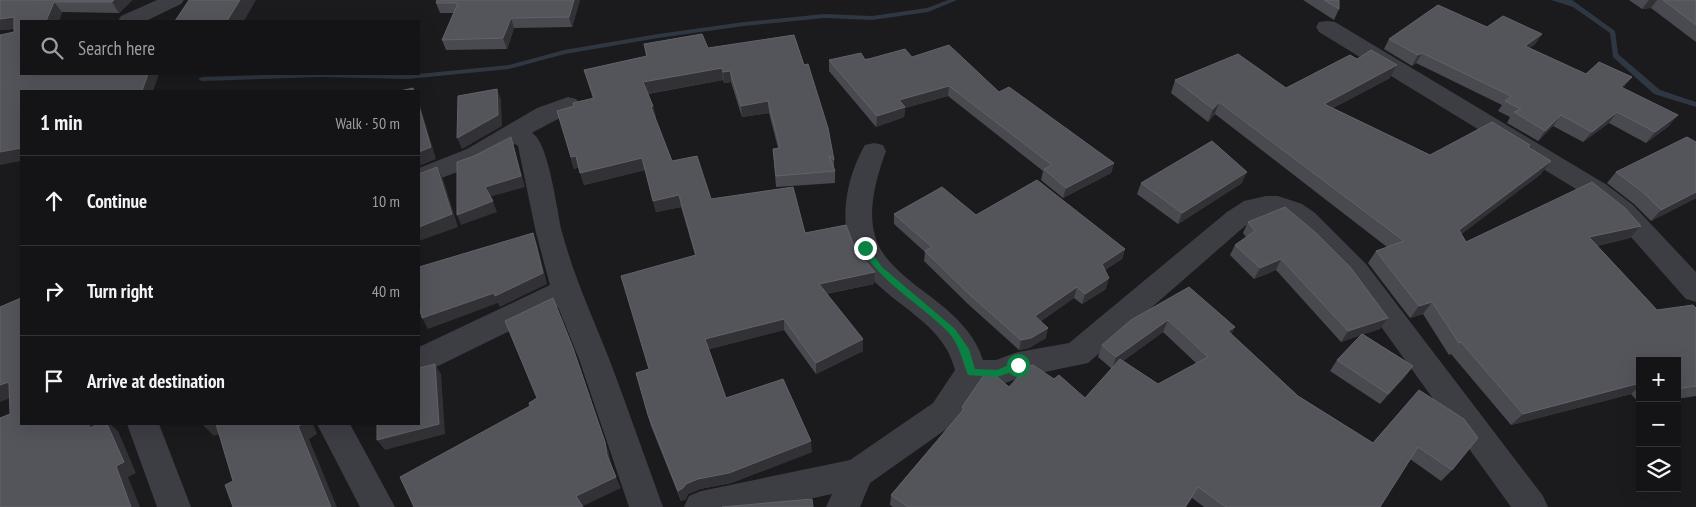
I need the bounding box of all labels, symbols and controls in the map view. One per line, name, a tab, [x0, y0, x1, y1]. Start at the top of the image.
search box	[20, 20, 420, 75]
icon: search	[38, 34, 66, 62]
text: Search here	[78, 36, 155, 60]
text: 1 min	[40, 109, 82, 136]
text: Walk · 50 m	[335, 113, 400, 133]
icon: ahead	[40, 187, 68, 215]
text: Continue	[87, 189, 147, 213]
text: 10 m	[372, 191, 400, 211]
route end	[854, 237, 877, 260]
icon: right	[40, 277, 68, 305]
text: Turn right	[87, 279, 153, 303]
text: 40 m	[372, 281, 400, 301]
route start	[1007, 354, 1030, 377]
map controls	[1636, 357, 1681, 492]
button: +	[1636, 357, 1681, 402]
icon: arrive	[40, 367, 68, 395]
text: Arrive at destination	[87, 369, 225, 393]
button: −	[1636, 402, 1681, 447]
button: layers	[1636, 447, 1681, 492]

